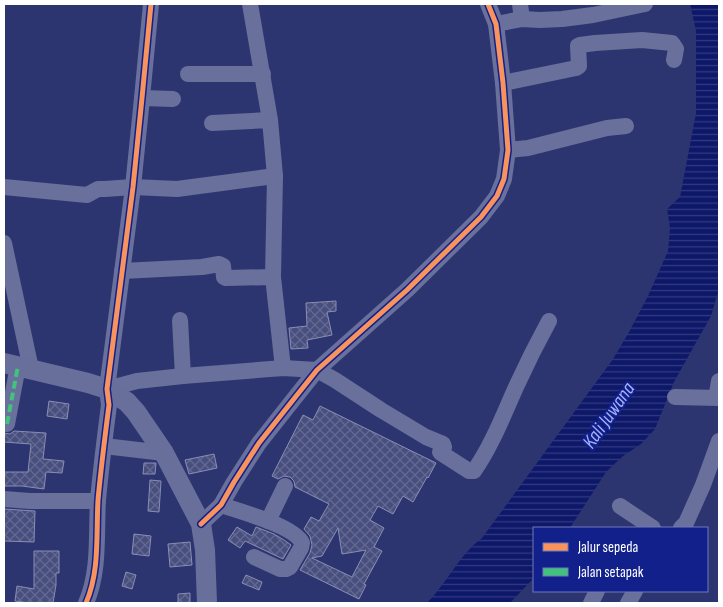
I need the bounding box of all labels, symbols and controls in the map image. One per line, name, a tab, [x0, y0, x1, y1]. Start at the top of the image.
water label: Kali Juwana	[577, 378, 640, 453]
legend	[533, 527, 708, 592]
text: Jalur sepeda	[577, 538, 639, 557]
text: Jalan setapak	[577, 563, 644, 582]

